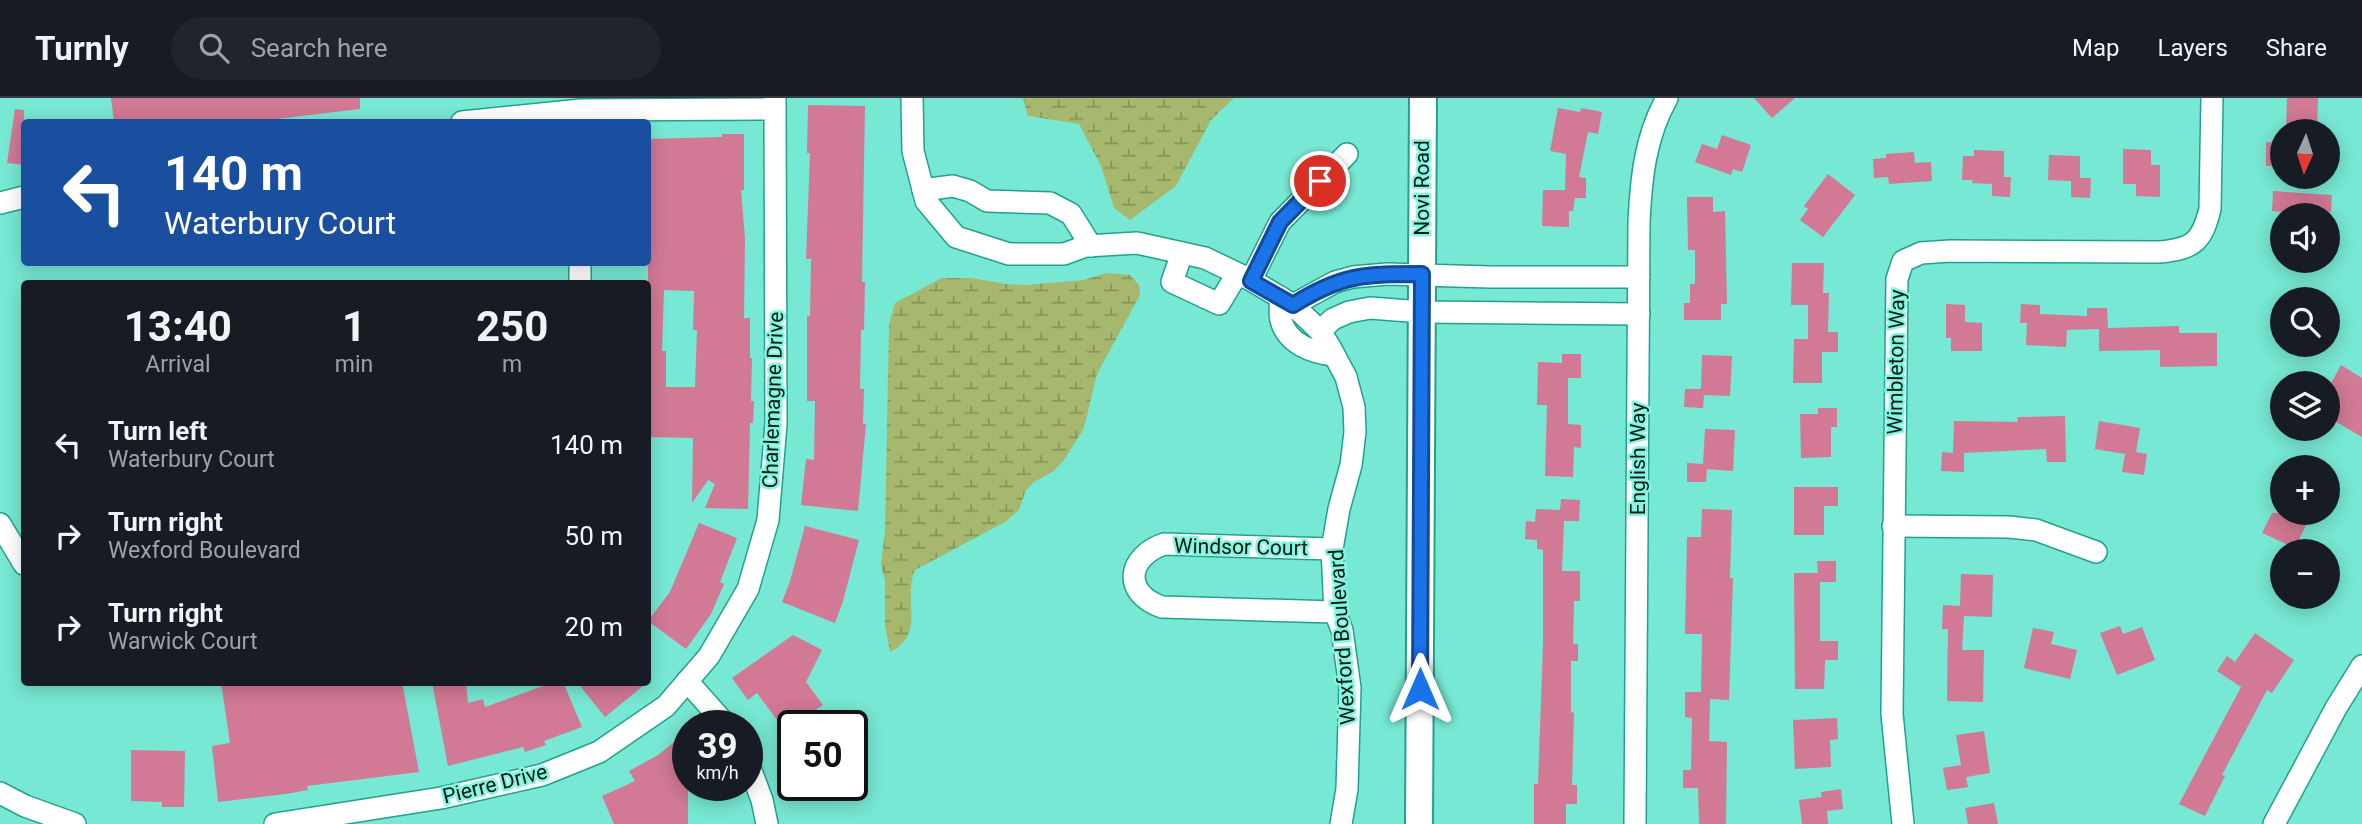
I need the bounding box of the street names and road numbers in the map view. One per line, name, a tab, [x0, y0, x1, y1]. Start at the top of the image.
street label: Novi Road	[1410, 140, 1434, 236]
street label: Wimbleton Way	[1883, 289, 1909, 435]
street label: Charlemagne Drive	[758, 311, 788, 489]
street label: English Way	[1626, 403, 1650, 515]
street label: Windsor Court	[1174, 534, 1308, 560]
street label: Wexford Boulevard	[1324, 548, 1360, 726]
street label: Pierre Drive	[440, 759, 550, 809]

